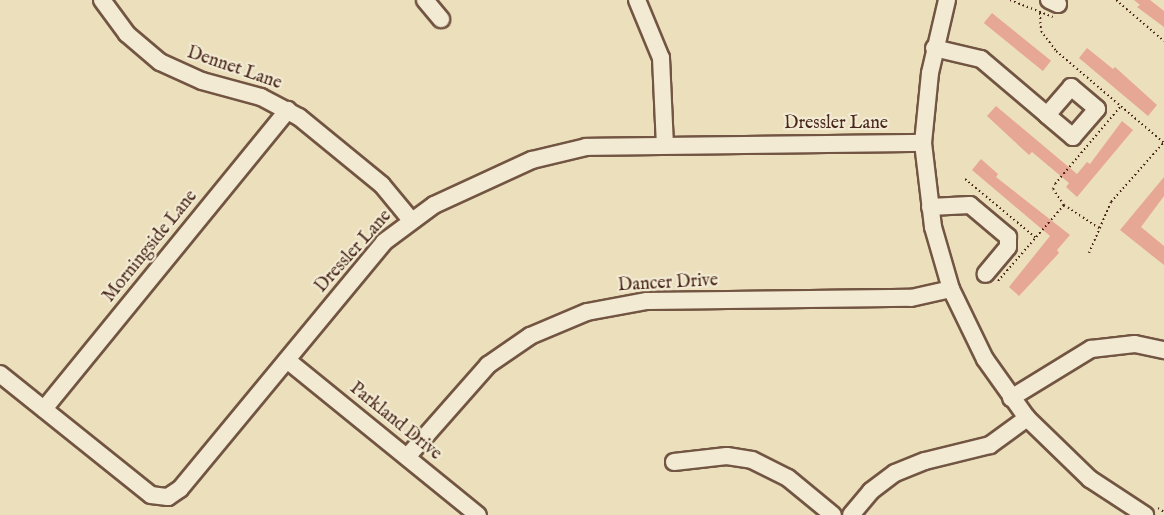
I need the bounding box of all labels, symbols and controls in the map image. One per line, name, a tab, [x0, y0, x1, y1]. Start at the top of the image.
street label: Dennet Lane	[184, 43, 284, 95]
street label: Dressler Lane	[784, 113, 888, 135]
street label: Morningside Lane	[99, 187, 203, 307]
street label: Dressler Lane	[311, 206, 397, 298]
street label: Dancer Drive	[617, 271, 719, 297]
street label: Parkland Drive	[345, 378, 445, 466]

